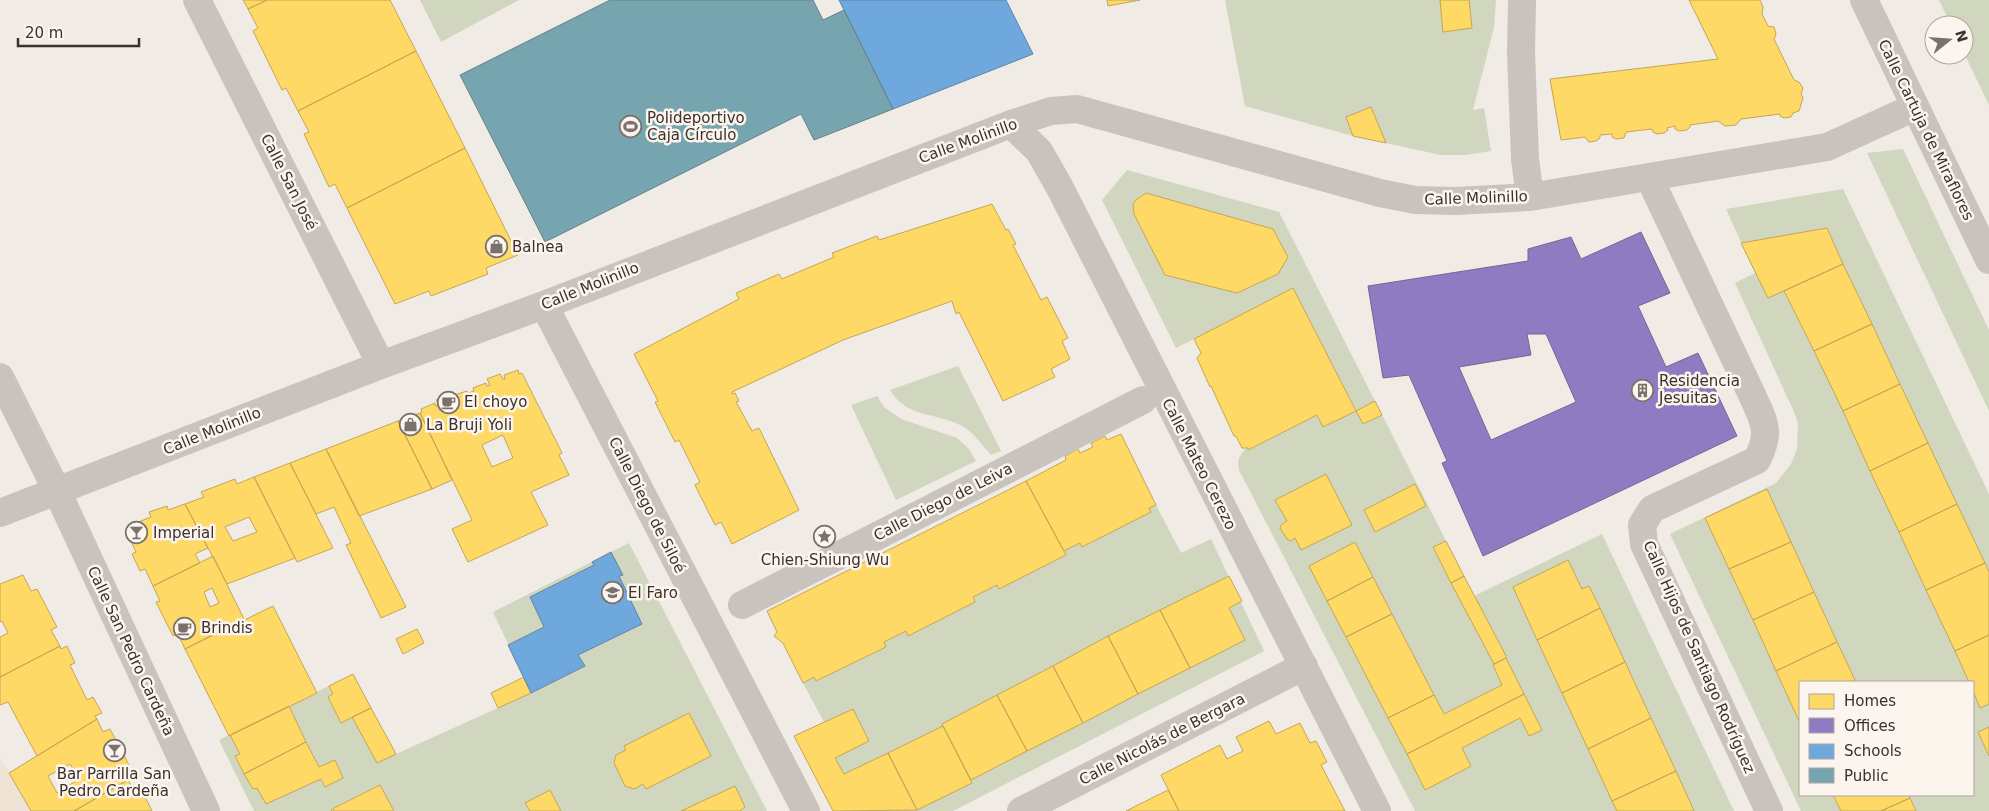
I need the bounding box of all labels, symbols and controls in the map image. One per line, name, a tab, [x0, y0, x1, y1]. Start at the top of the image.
scale bar	[18, 15, 139, 47]
north arrow	[1924, 15, 1974, 65]
text: 20 m	[25, 24, 63, 42]
text: N	[1952, 28, 1971, 44]
street label: Calle Cartuja de Miraflores	[1874, 37, 1978, 223]
place label: Polideportivo Caja Círculo	[647, 109, 745, 144]
sports icon: Polideportivo Caja Círculo	[619, 115, 643, 139]
street label: Calle Molinillo	[916, 115, 1020, 167]
street label: Calle San José	[257, 131, 321, 233]
street label: Calle Molinillo	[1424, 187, 1528, 209]
shop icon: Balnea	[484, 235, 508, 259]
place label: Balnea	[512, 238, 564, 256]
street label: Calle Molinillo	[539, 258, 641, 314]
place label: Residencia Jesuitas	[1658, 372, 1740, 407]
building icon: Residencia Jesuitas	[1631, 378, 1655, 402]
cafe icon: El choyo	[436, 390, 460, 414]
place label: El choyo	[464, 393, 527, 411]
street label: Calle Mateo Cerezo	[1158, 395, 1240, 533]
street label: Calle Molinillo	[161, 403, 263, 459]
shop icon: La Bruji Yoli	[398, 413, 422, 437]
place label: La Bruji Yoli	[426, 416, 512, 434]
street label: Calle Diego de Siloé	[605, 434, 689, 576]
street label: Calle Diego de Leiva	[871, 459, 1015, 545]
bar icon: Imperial	[125, 521, 149, 545]
place label: Imperial	[153, 524, 214, 542]
place icon: Chien-Shiung Wu	[813, 525, 837, 549]
street label: Calle Hijos de Santiago Rodríguez	[1639, 538, 1759, 776]
place label: Chien-Shiung Wu	[761, 551, 889, 569]
street label: Calle San Pedro Cardeña	[84, 563, 178, 739]
school or university icon: El Faro	[600, 581, 624, 605]
place label: El Faro	[628, 584, 678, 602]
cafe icon: Brindis	[173, 616, 197, 640]
place label: Brindis	[201, 619, 253, 637]
legend	[1799, 681, 1974, 796]
street label: Calle Nicolás de Bergara	[1076, 689, 1248, 789]
text: Homes	[1844, 692, 1896, 710]
text: Offices	[1844, 717, 1896, 735]
bar icon: Bar Parrilla San Pedro Cardeña	[102, 739, 126, 763]
text: Schools	[1844, 742, 1902, 760]
place label: Bar Parrilla San Pedro Cardeña	[57, 765, 171, 800]
text: Public	[1844, 767, 1888, 785]

